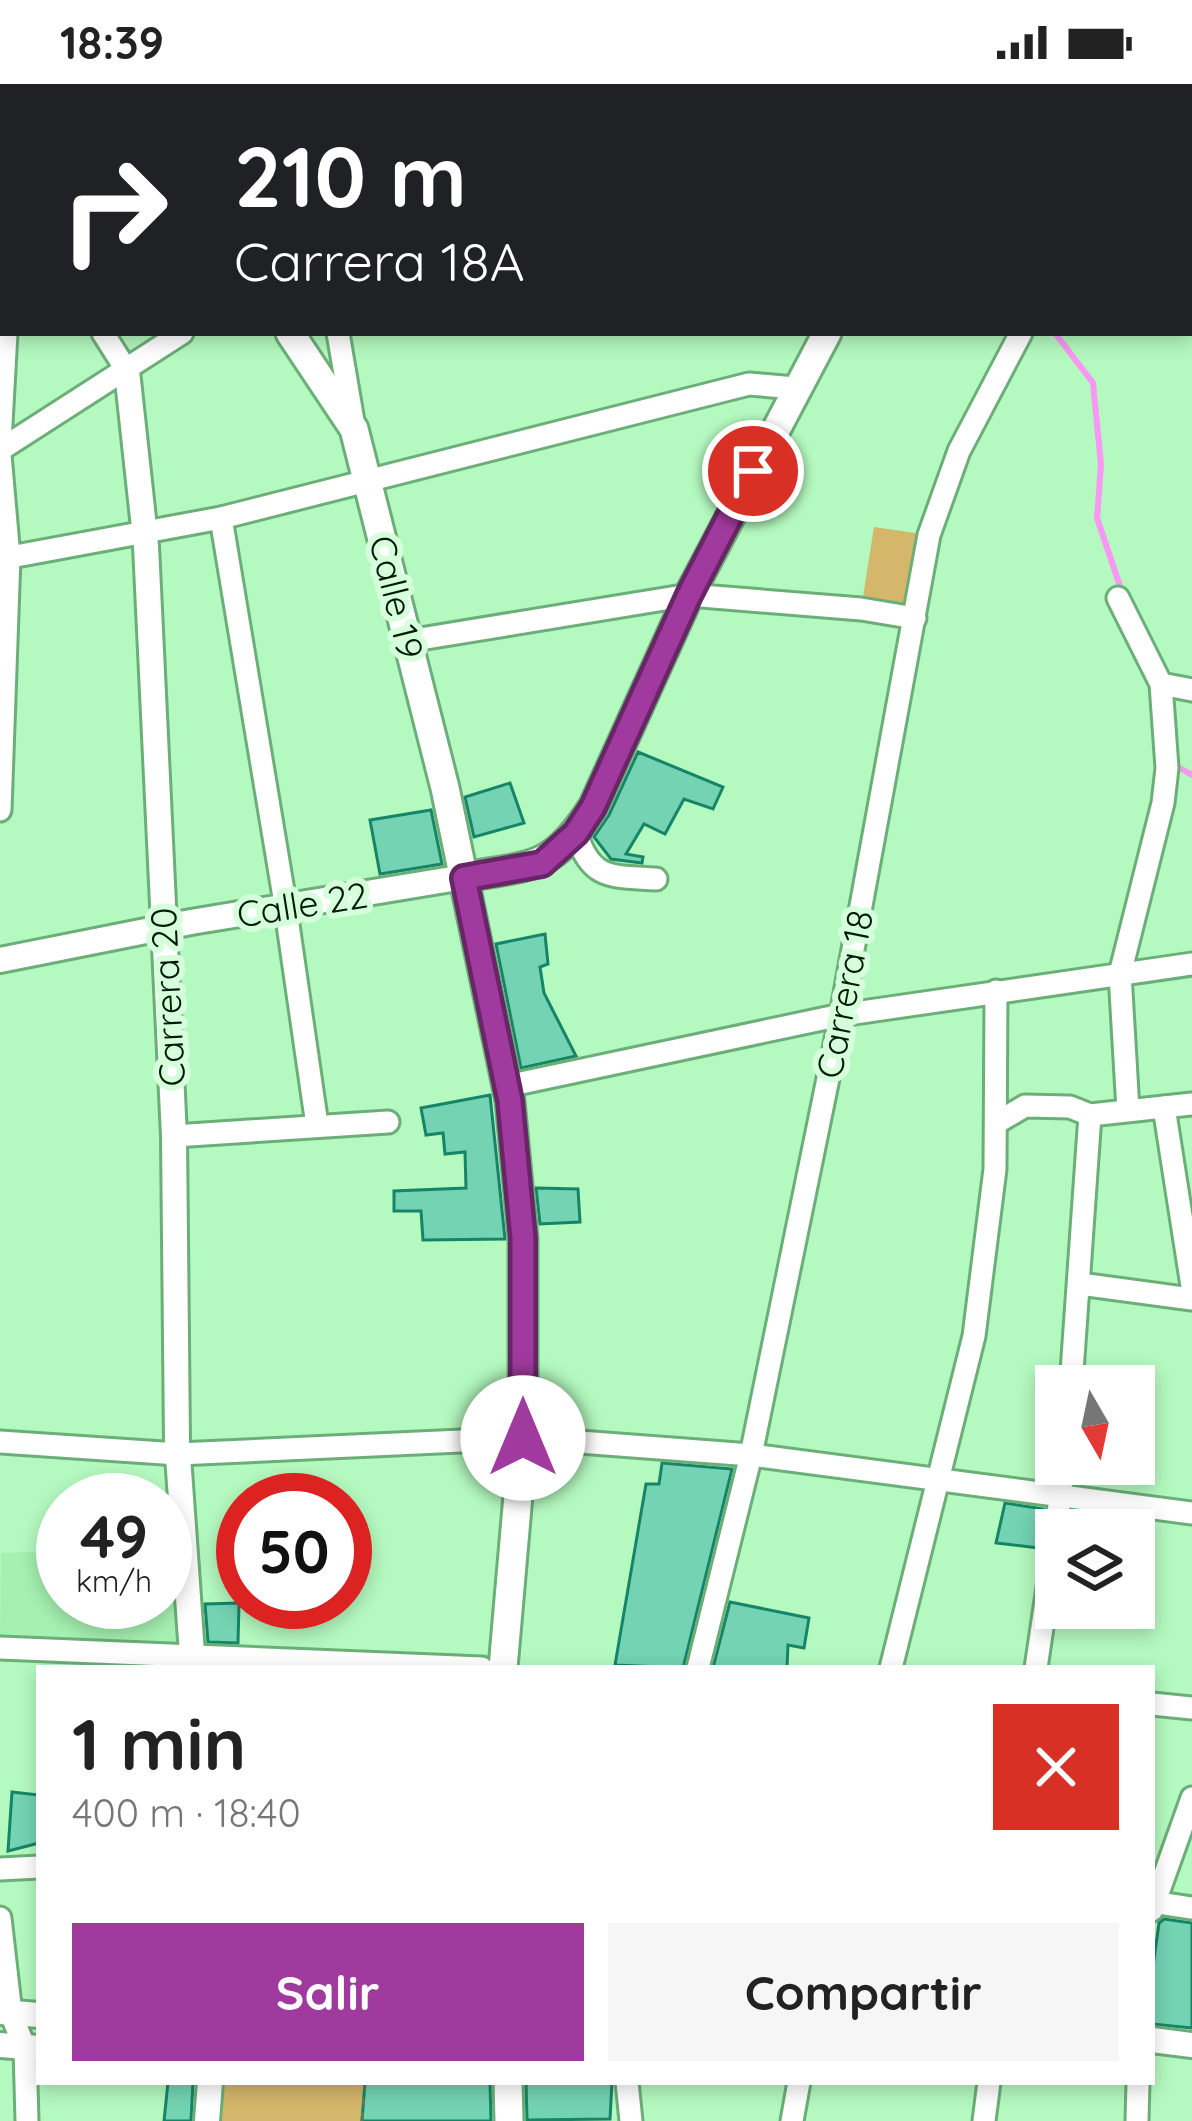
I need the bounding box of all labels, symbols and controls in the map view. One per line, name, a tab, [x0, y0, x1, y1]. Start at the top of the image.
text: 18:39	[60, 14, 164, 70]
text: 210 m	[234, 123, 467, 228]
icon: right	[36, 132, 192, 288]
text: Carrera 18A	[234, 227, 525, 295]
pin	[702, 420, 804, 522]
icon: arrive	[720, 438, 786, 504]
street label: Calle 19	[360, 531, 434, 663]
street label: Calle 22	[233, 871, 371, 937]
street label: Carrera 20	[140, 906, 194, 1088]
street label: Carrera 18	[806, 906, 882, 1082]
north arrow	[1035, 1365, 1155, 1485]
map controls	[1035, 1365, 1155, 1629]
position arrow	[460, 1375, 586, 1501]
speed limit sign: 50	[216, 1473, 372, 1629]
text: 49	[80, 1498, 148, 1573]
button: layers	[1035, 1509, 1155, 1629]
text: km/h	[76, 1562, 152, 1600]
text: 1 min	[72, 1698, 246, 1788]
button: close	[993, 1704, 1119, 1830]
text: 400 m · 18:40	[72, 1788, 301, 1837]
button: Salir	[72, 1923, 584, 2061]
button: Compartir	[608, 1923, 1119, 2061]

